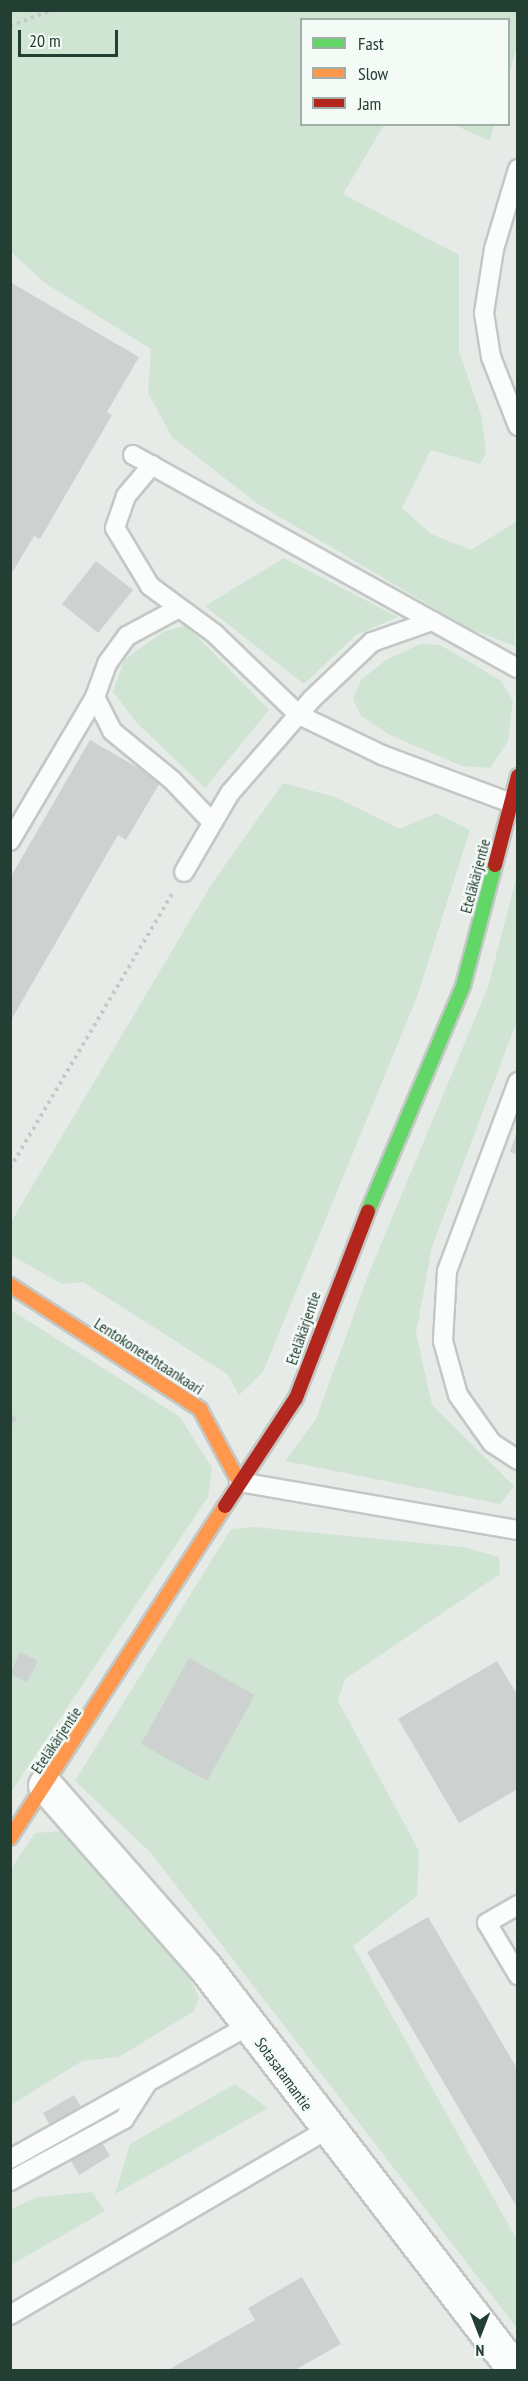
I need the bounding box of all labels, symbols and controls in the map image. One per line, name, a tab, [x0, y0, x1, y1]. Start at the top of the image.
scale bar	[21, 18, 122, 56]
legend	[300, 18, 510, 126]
text: 20 m	[29, 29, 61, 52]
text: Fast	[358, 32, 384, 55]
text: Slow	[358, 62, 388, 85]
text: Jam	[358, 92, 381, 115]
street label: Eteläkärjentie	[456, 837, 494, 915]
street label: Eteläkärjentie	[281, 1289, 325, 1367]
street label: Lentokonetehtaankaari	[91, 1314, 207, 1398]
street label: Eteläkärjentie	[27, 1703, 85, 1777]
street label: Sotasatamantie	[251, 2034, 317, 2114]
north arrow	[450, 2303, 510, 2363]
text: N	[476, 2341, 484, 2361]

